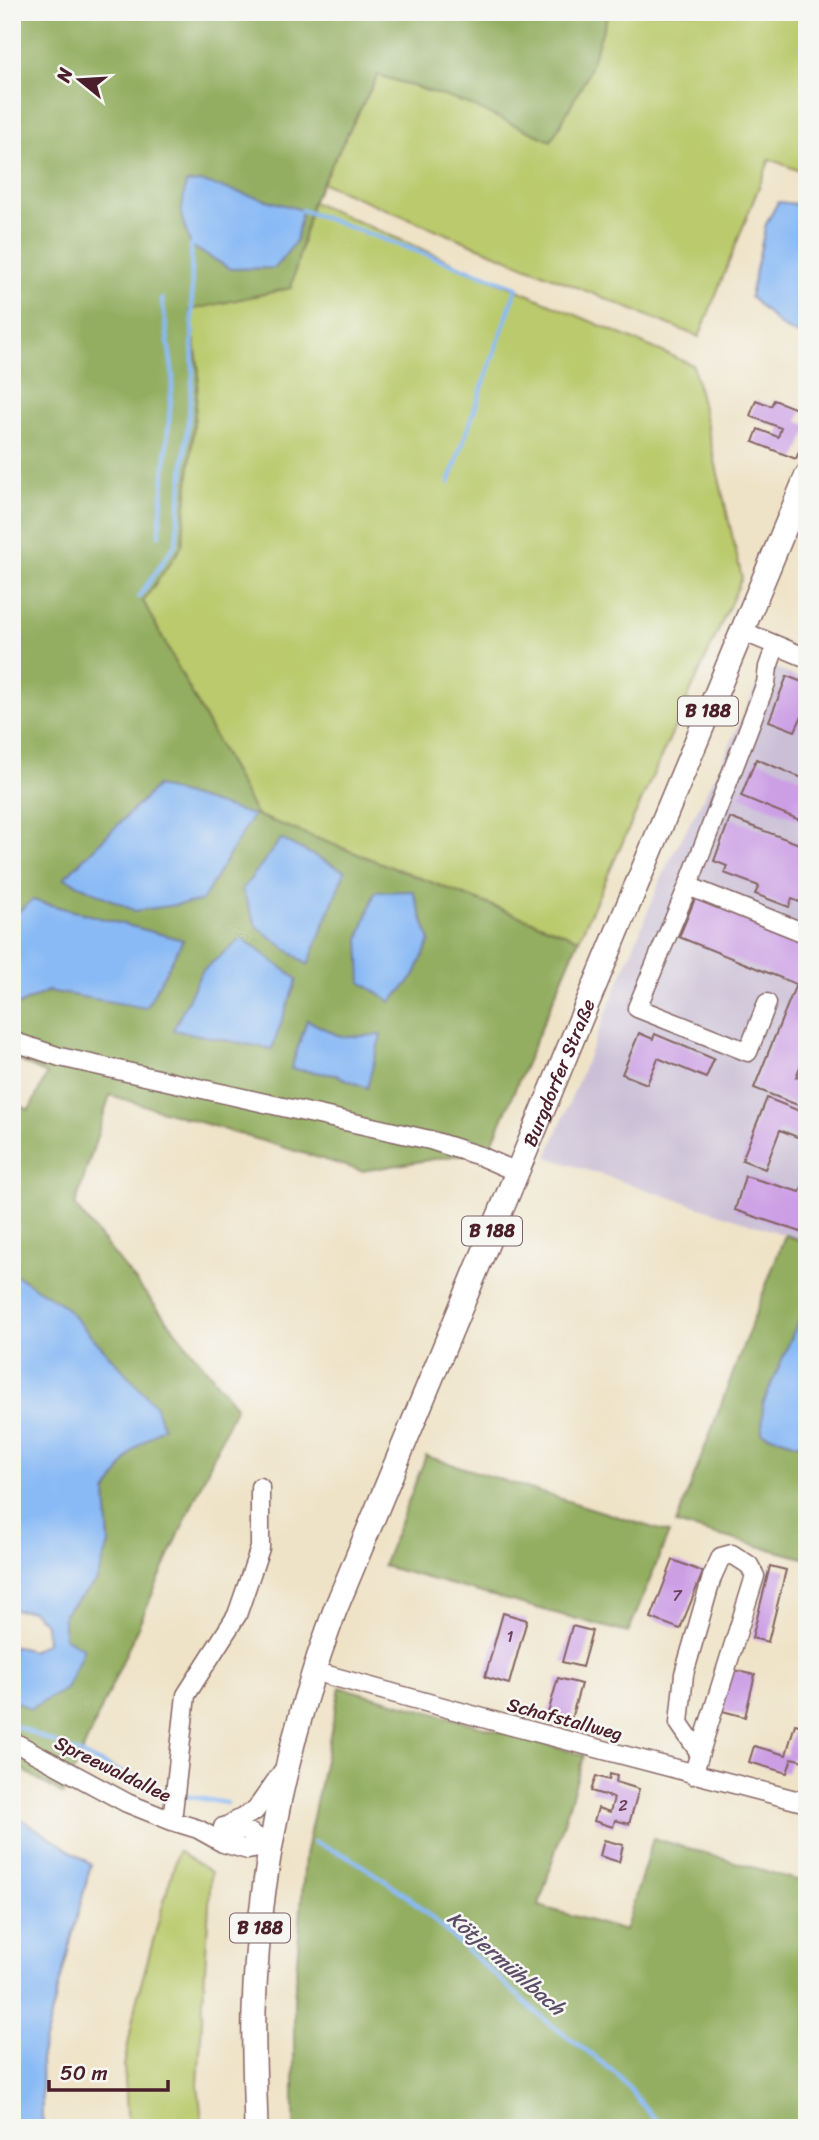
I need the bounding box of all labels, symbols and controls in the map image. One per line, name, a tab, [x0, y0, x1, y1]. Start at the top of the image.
north arrow	[46, 46, 116, 116]
text: N	[46, 63, 82, 87]
road number: B 188	[678, 696, 738, 726]
street label: Burgdorfer Straße	[513, 993, 604, 1152]
road number: B 188	[462, 1216, 522, 1246]
house number: 7	[672, 1581, 682, 1610]
house number: 1	[507, 1622, 514, 1651]
street label: Schafstallweg	[504, 1688, 626, 1750]
street label: Spreewaldallee	[49, 1726, 177, 1812]
house number: 2	[618, 1791, 628, 1820]
water label: Kötjermühlbach	[438, 1901, 575, 2027]
road number: B 188	[230, 1914, 290, 1942]
scale bar	[49, 2049, 168, 2093]
text: 50 m	[60, 2054, 108, 2092]

